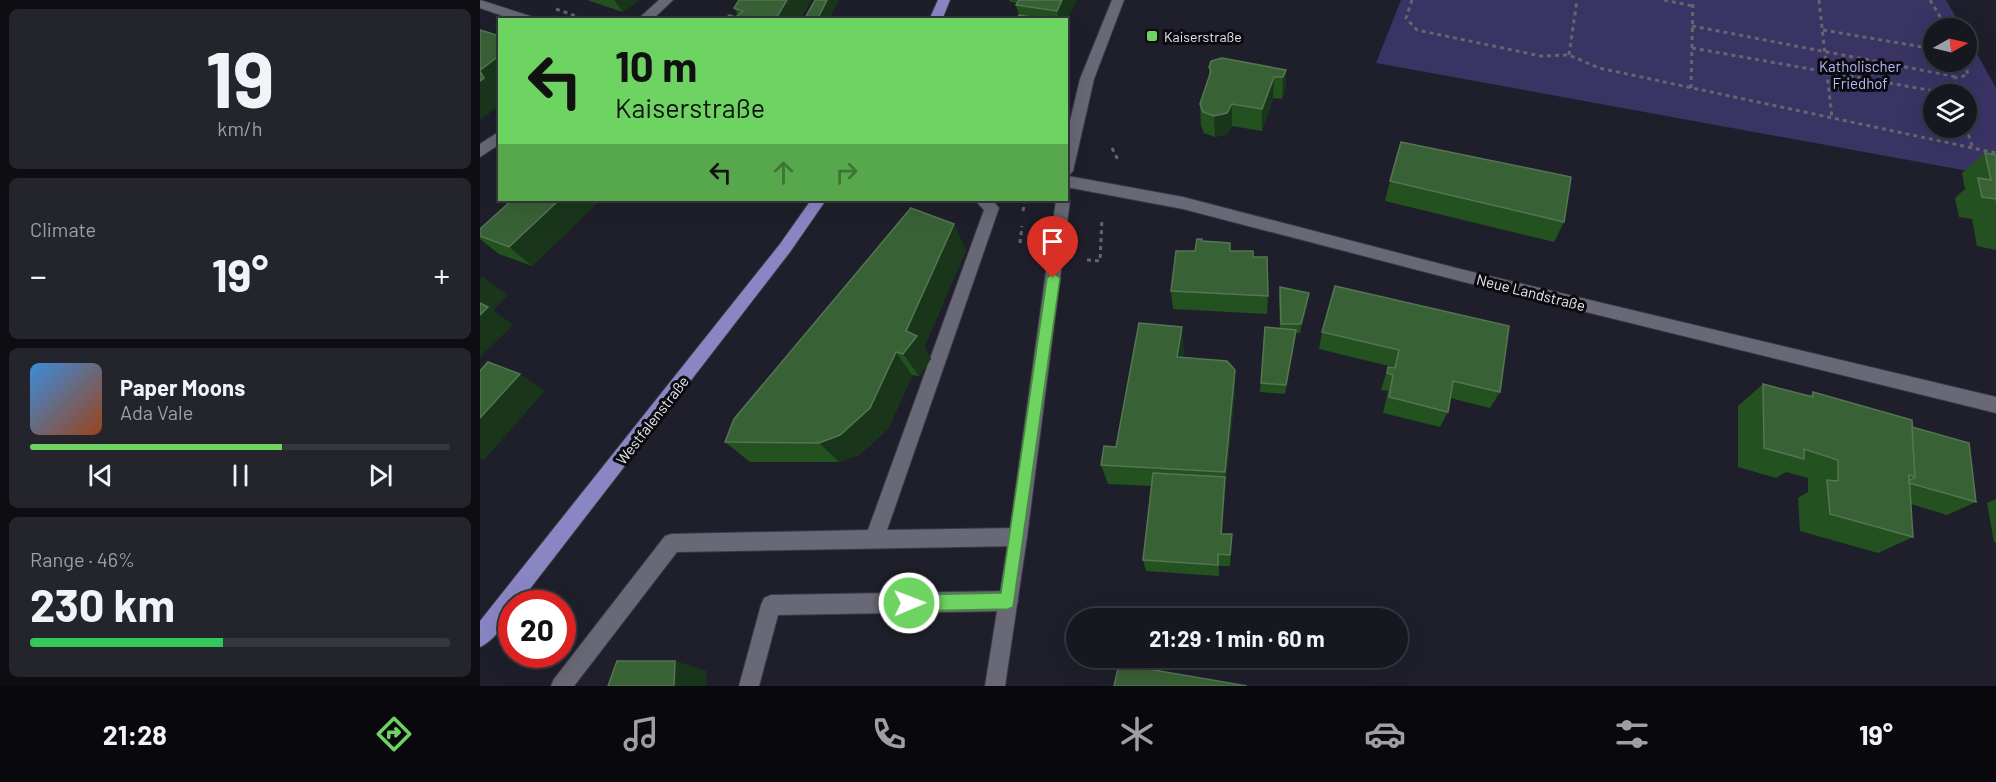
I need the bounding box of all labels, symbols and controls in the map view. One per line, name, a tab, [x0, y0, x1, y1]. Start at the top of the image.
north arrow	[1923, 18, 1977, 72]
map controls	[1923, 18, 1977, 138]
place label: Kaiserstraße	[1164, 28, 1242, 45]
marker: Kaiserstraße	[1145, 29, 1159, 43]
text: 19	[205, 30, 275, 124]
text: 10 m	[615, 40, 697, 90]
icon: left	[516, 42, 594, 120]
park label: Katholischer Friedhof	[1819, 57, 1902, 92]
button: layers	[1923, 84, 1977, 138]
text: Kaiserstraße	[615, 91, 765, 123]
text: km/h	[217, 116, 263, 140]
icon: left	[704, 156, 737, 189]
icon: ahead	[767, 156, 800, 189]
icon: right	[830, 156, 863, 189]
pin	[1027, 216, 1078, 278]
text: Climate	[30, 217, 96, 241]
icon: arrive	[1036, 225, 1069, 258]
text: 19°	[212, 247, 268, 301]
text: −	[30, 255, 47, 295]
text: +	[434, 255, 450, 295]
street label: Neue Landstraße	[1475, 270, 1587, 314]
street label: Westfalenstraße	[612, 372, 692, 468]
text: Paper Moons	[120, 374, 245, 400]
text: Ada Vale	[120, 400, 193, 424]
icon: previous	[84, 459, 117, 492]
icon: pause	[224, 459, 257, 492]
icon: next	[364, 459, 397, 492]
text: Range · 46%	[30, 547, 135, 571]
position arrow	[877, 571, 941, 635]
text: 230 km	[30, 577, 175, 631]
speed limit sign: 20	[498, 590, 576, 668]
text: 21:29 · 1 min · 60 m	[1149, 625, 1325, 651]
icon: directions	[373, 713, 415, 755]
icon: music	[620, 713, 662, 755]
icon: phone	[868, 713, 910, 755]
icon: climate	[1116, 713, 1158, 755]
icon: car	[1364, 713, 1406, 755]
icon: filters	[1611, 713, 1653, 755]
text: 21:28	[103, 718, 167, 750]
text: 19°	[1859, 718, 1893, 750]

